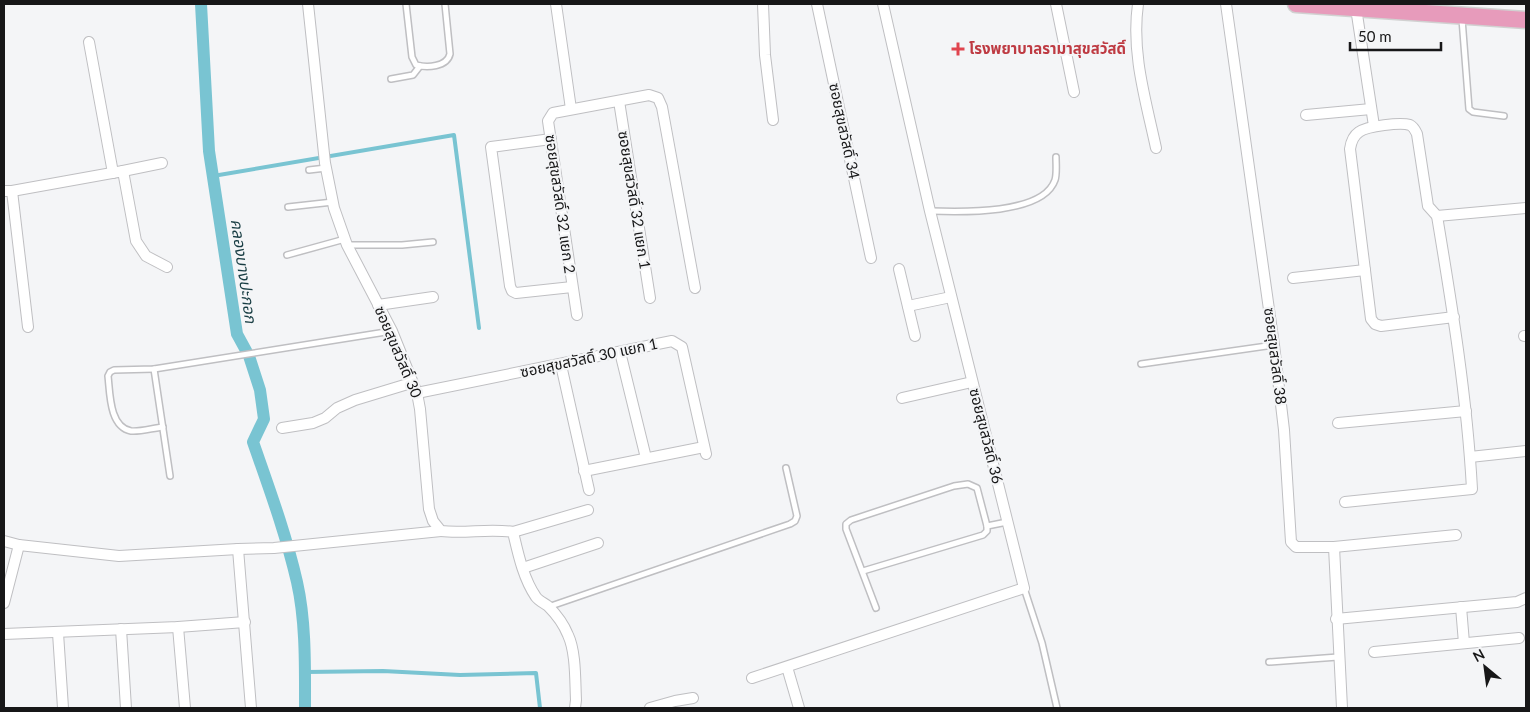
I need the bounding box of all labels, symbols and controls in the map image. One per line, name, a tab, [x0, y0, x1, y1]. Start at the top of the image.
scale bar	[1350, 20, 1441, 52]
text: 50 m	[1358, 27, 1392, 45]
place label: โรงพยาบาลรามาสุขสวัสดิ์	[969, 39, 1127, 58]
marker: โรงพยาบาลรามาสุขสวัสดิ์	[951, 42, 965, 56]
street label: ซอยสุขสวัสดิ์ 34	[825, 81, 864, 181]
street label: ซอยสุขสวัสดิ์ 32 แยก 1	[614, 129, 655, 271]
street label: ซอยสุขสวัสดิ์ 32 แยก 2	[541, 133, 580, 275]
water label: คลองบางปะกอก	[228, 218, 261, 326]
street label: ซอยสุขสวัสดิ์ 30	[371, 303, 426, 401]
street label: ซอยสุขสวัสดิ์ 38	[1260, 306, 1291, 406]
street label: ซอยสุขสวัสดิ์ 30 แยก 1	[518, 334, 659, 381]
street label: ซอยสุขสวัสดิ์ 36	[965, 386, 1008, 486]
north arrow	[1460, 642, 1510, 692]
text: N	[1470, 645, 1487, 665]

